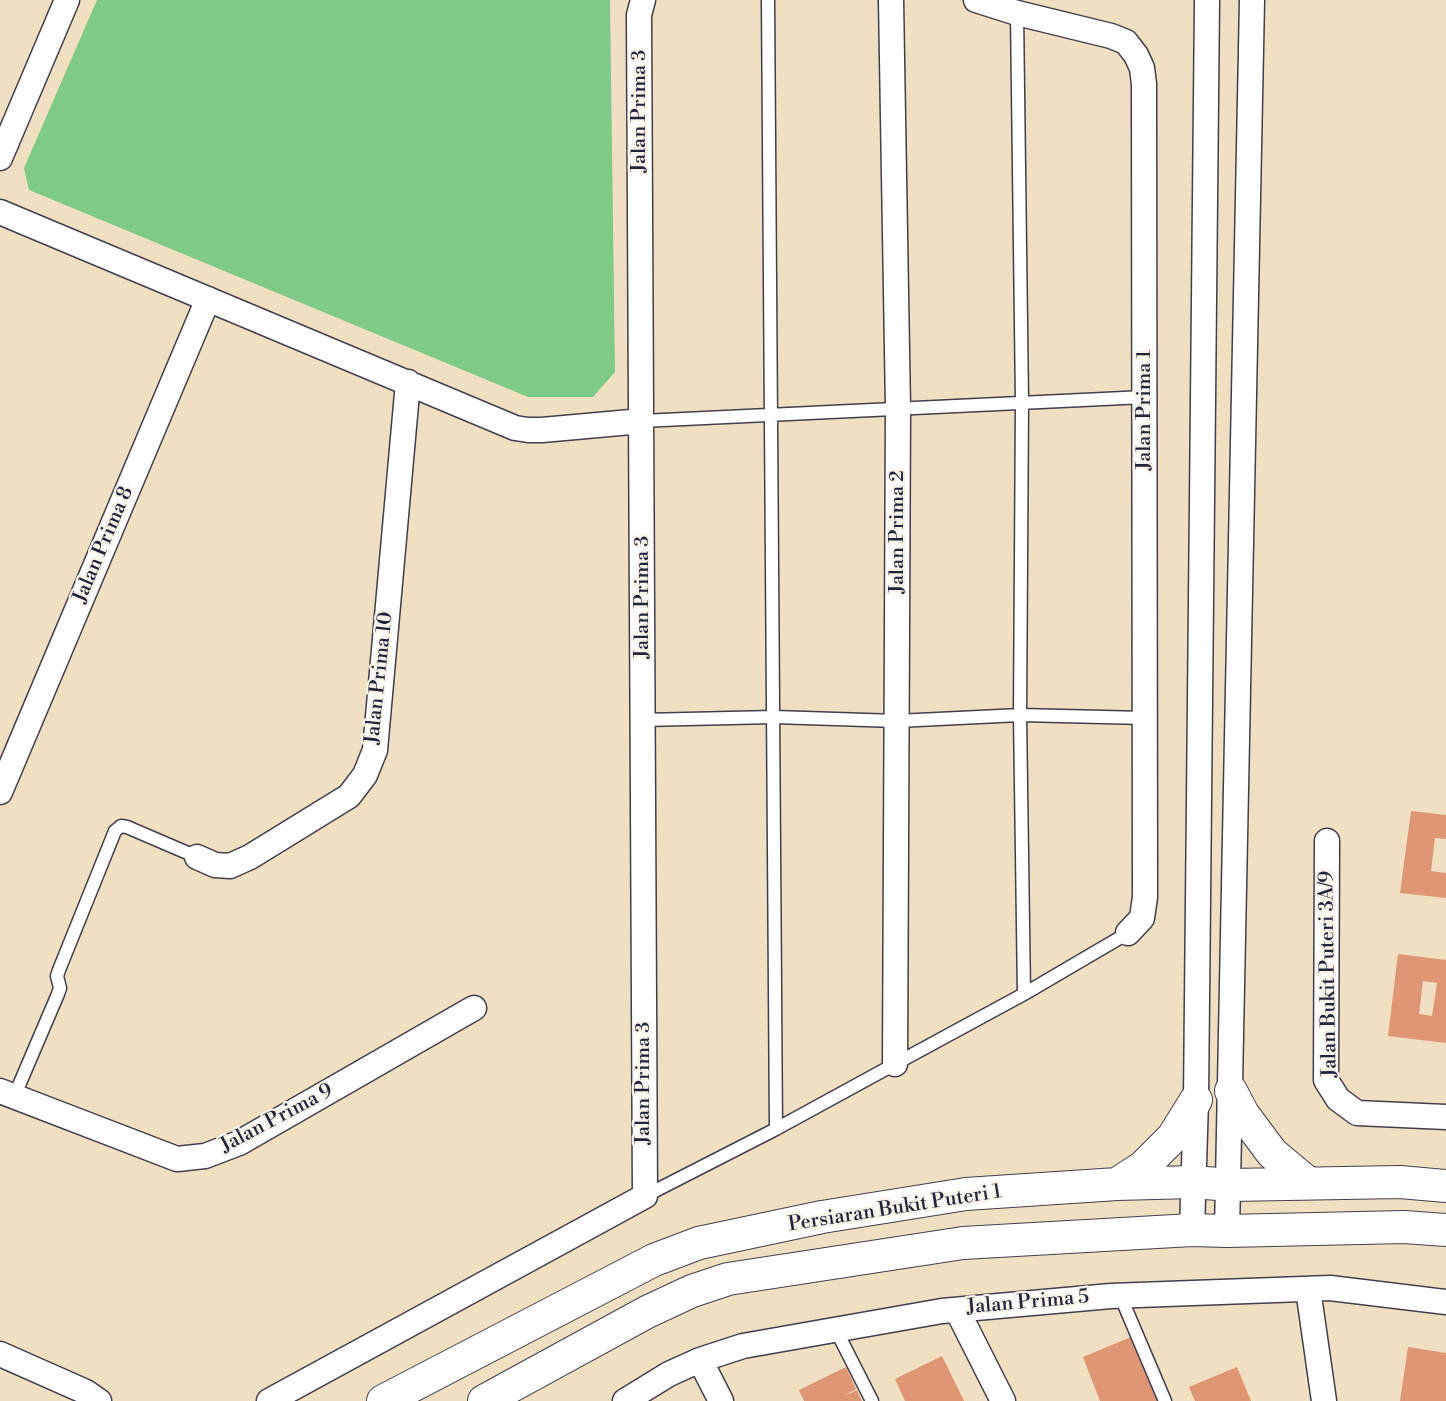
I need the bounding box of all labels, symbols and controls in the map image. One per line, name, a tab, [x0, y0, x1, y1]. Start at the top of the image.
street label: Jalan Prima 3	[628, 50, 652, 172]
street label: Jalan Prima 1	[1133, 350, 1157, 470]
street label: Jalan Prima 2	[886, 470, 910, 594]
street label: Jalan Prima 8	[69, 483, 139, 607]
street label: Jalan Prima 3	[631, 536, 655, 658]
street label: Jalan Prima 10	[361, 611, 399, 745]
street label: Jalan Bukit Puteri 3A/9	[1315, 870, 1343, 1078]
street label: Jalan Prima 3	[632, 1022, 656, 1144]
street label: Jalan Prima 9	[217, 1079, 337, 1159]
street label: Persiaran Bukit Puteri 1	[787, 1180, 1003, 1238]
street label: Jalan Prima 5	[966, 1286, 1090, 1320]

